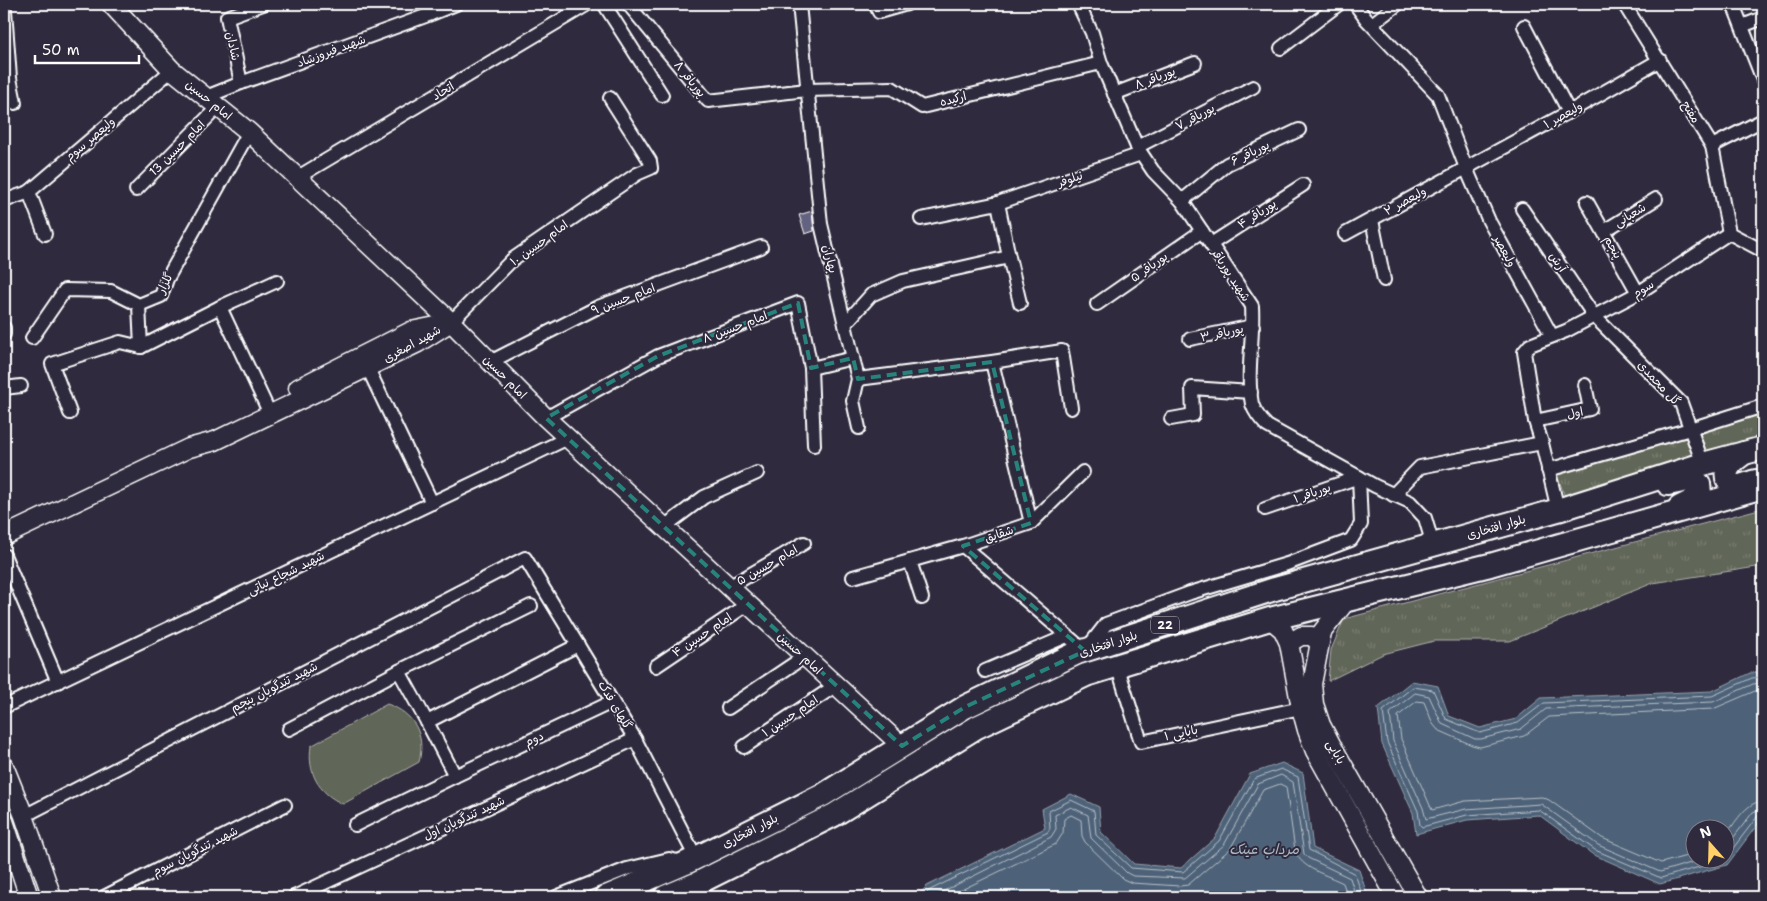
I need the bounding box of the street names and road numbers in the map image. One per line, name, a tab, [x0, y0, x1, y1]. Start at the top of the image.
street label: شادان	[222, 30, 244, 62]
street label: شهید فیروزشاد	[294, 31, 368, 71]
street label: پورباقر ۸	[670, 57, 710, 101]
street label: پورباقر ۸	[1132, 63, 1178, 93]
street label: امام حسین	[182, 76, 236, 125]
street label: اتحاد	[429, 78, 457, 104]
street label: ارکیده	[938, 88, 968, 110]
street label: ولیعصر ۱	[1541, 98, 1585, 132]
street label: مفتح	[1677, 98, 1704, 127]
street label: پورباقر ۷	[1172, 100, 1218, 134]
street label: ولیعصر سوم	[62, 113, 119, 165]
street label: امام حسین 13	[146, 117, 209, 180]
street label: پورباقر ۶	[1228, 137, 1272, 169]
street label: نیلوفر	[1054, 167, 1085, 191]
street label: ولیعصر ۲	[1381, 183, 1429, 219]
street label: پورباقر ۴	[1235, 196, 1279, 232]
street label: شعبانی	[1611, 199, 1649, 231]
street label: امام حسین ۱۰	[507, 216, 572, 270]
street label: ولیعصر	[1490, 231, 1520, 270]
street label: پنجم	[1599, 233, 1626, 262]
street label: بهاران	[819, 243, 841, 275]
street label: شهید پورباقر	[1207, 245, 1254, 304]
street label: پورباقر ۵	[1127, 248, 1171, 286]
street label: آرش	[1545, 249, 1571, 276]
street label: گلزار	[153, 270, 177, 297]
street label: سوم	[1629, 276, 1657, 303]
street label: امام حسین ۹	[589, 279, 658, 319]
street label: امام حسین ۸	[700, 307, 770, 348]
street label: پورباقر ۳	[1199, 321, 1245, 345]
street label: شهید اصغری	[380, 322, 444, 366]
street label: امام حسین	[479, 352, 530, 403]
street label: گل محمدی	[1634, 357, 1684, 409]
street label: اول	[1565, 403, 1585, 423]
street label: پورباقر ۱	[1291, 479, 1333, 507]
street label: بلوار افتخاری	[1465, 511, 1527, 543]
street label: شقایق	[982, 522, 1016, 546]
street label: امام حسین ۵	[733, 541, 801, 590]
street label: شهید شجاع نباتی	[245, 547, 328, 599]
street label: امام حسین ۴	[669, 609, 736, 662]
road number: 22	[1151, 616, 1179, 634]
street label: بلوار افتخاری	[1077, 627, 1139, 661]
street label: امام حسین	[773, 628, 826, 679]
street label: شهید تندگویان پنجم	[228, 658, 321, 717]
street label: گلهای فدک	[594, 678, 636, 732]
street label: امام حسین ۱	[759, 691, 822, 741]
street label: بابایی ۱	[1163, 722, 1199, 744]
street label: دوم	[522, 728, 547, 751]
street label: بابایی	[1323, 737, 1349, 767]
street label: شهید تندگویان اول	[421, 792, 507, 844]
street label: بلوار افتخاری	[719, 810, 781, 852]
street label: شهید تندگویان سوم	[149, 822, 241, 880]

